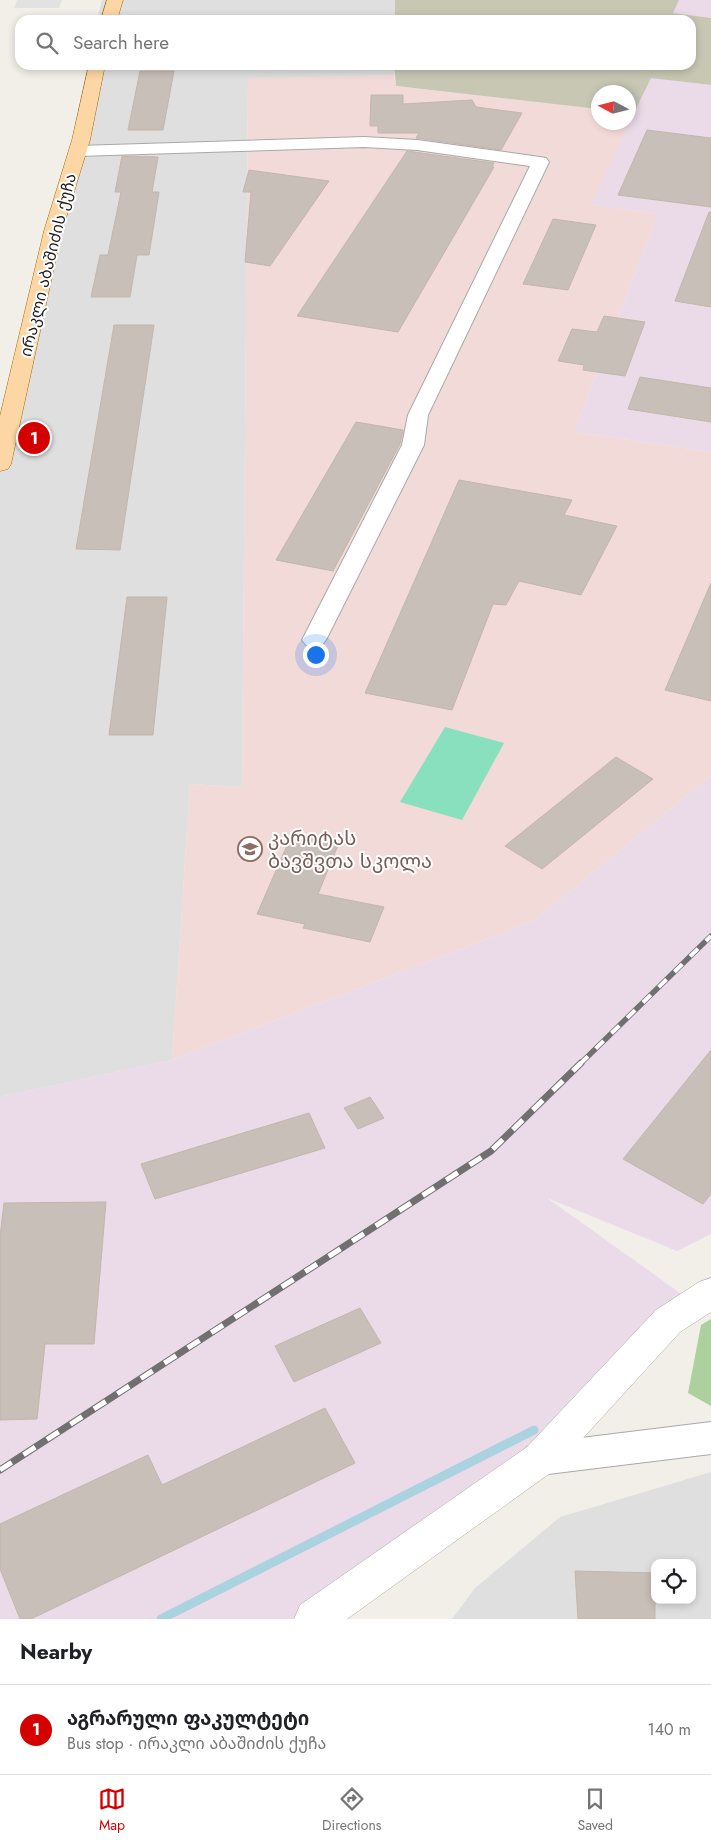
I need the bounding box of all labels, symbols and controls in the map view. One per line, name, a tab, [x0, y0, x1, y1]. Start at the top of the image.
search box	[15, 15, 696, 70]
icon: search	[33, 29, 61, 57]
text: Search here	[73, 29, 169, 56]
north arrow	[591, 85, 636, 130]
street label: ირაკლი აბაშიძის ქუჩა	[14, 171, 82, 359]
pin: 1	[18, 419, 50, 457]
your location	[303, 642, 329, 668]
place label: კარიტას ბავშვთა სკოლა	[268, 824, 432, 876]
school or university icon: კარიტას ბავშვთა სკოლა	[237, 836, 263, 862]
map controls	[651, 1559, 696, 1604]
button: locate	[651, 1559, 696, 1604]
text: Nearby	[20, 1637, 92, 1667]
text: აგრარული ფაკულტეტი	[67, 1705, 309, 1732]
text: 1	[32, 1718, 40, 1741]
text: 140 m	[648, 1718, 691, 1741]
text: Bus stop · ირაკლი აბაშიძის ქუჩა	[67, 1732, 326, 1755]
tab: Map	[98, 1785, 126, 1835]
tab: Directions	[322, 1785, 381, 1835]
tab: Saved	[577, 1785, 613, 1835]

